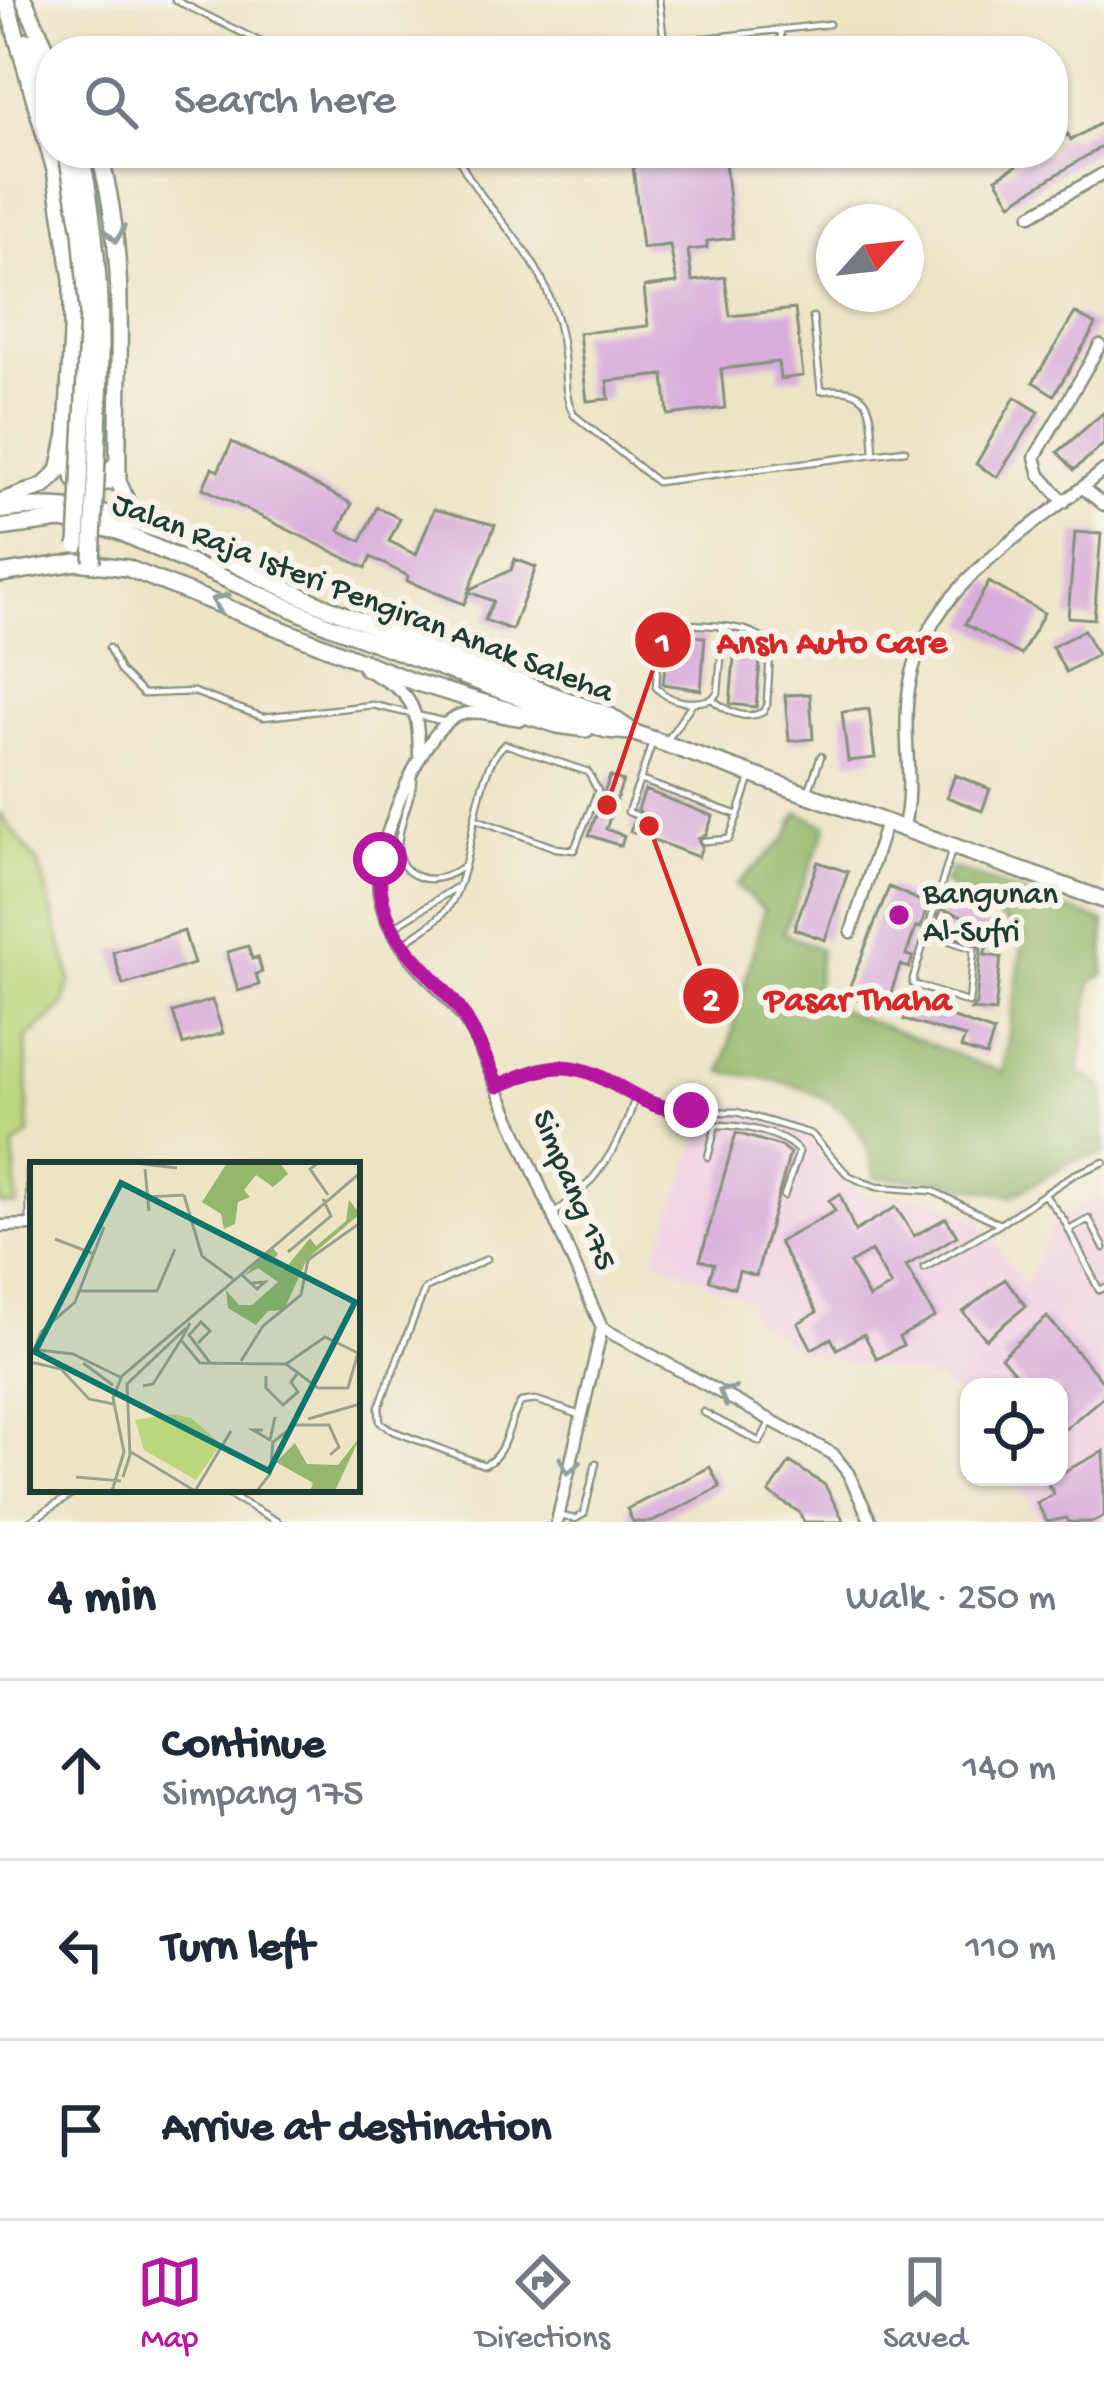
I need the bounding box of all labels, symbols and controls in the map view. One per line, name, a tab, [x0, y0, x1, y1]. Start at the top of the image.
search box	[36, 36, 1068, 168]
icon: search	[78, 69, 144, 135]
text: Search here	[174, 76, 396, 129]
north arrow	[816, 204, 924, 312]
one-way arrow	[101, 224, 127, 244]
street label: Jalan Raja Isteri Pengiran Anak Saleha	[106, 487, 620, 714]
one-way arrow	[209, 592, 230, 616]
callout: Ansh Auto Care	[633, 604, 972, 676]
text: 1	[654, 624, 670, 667]
text: Ansh Auto Care	[716, 624, 949, 667]
route start	[353, 832, 407, 886]
place label: Bangunan Al-Sufri	[922, 877, 1058, 953]
marker: Bangunan Al-Sufri	[886, 902, 912, 928]
callout: Pasar Thaha	[681, 960, 976, 1032]
text: 2	[702, 981, 720, 1024]
text: Pasar Thaha	[763, 981, 953, 1024]
route end	[664, 1083, 718, 1137]
street label: Simpang 175	[521, 1105, 623, 1277]
inset map	[30, 1162, 360, 1492]
map controls	[960, 1378, 1068, 1486]
button: locate	[960, 1378, 1068, 1486]
one-way arrow	[718, 1385, 739, 1408]
one-way arrow	[558, 1455, 583, 1475]
text: 4 min	[48, 1570, 156, 1630]
text: Walk · 250 m	[846, 1577, 1056, 1623]
text: Continue	[162, 1720, 325, 1773]
icon: ahead	[48, 1737, 114, 1803]
text: 140 m	[963, 1747, 1056, 1793]
text: Simpang 175	[162, 1773, 364, 1819]
icon: left	[48, 1917, 114, 1983]
text: Turn left	[162, 1923, 314, 1976]
text: 110 m	[965, 1927, 1056, 1973]
icon: arrive	[48, 2097, 114, 2163]
text: Arrive at destination	[162, 2103, 551, 2156]
tab: Map	[137, 2249, 203, 2359]
tab: Directions	[476, 2249, 610, 2359]
tab: Saved	[883, 2249, 967, 2359]

